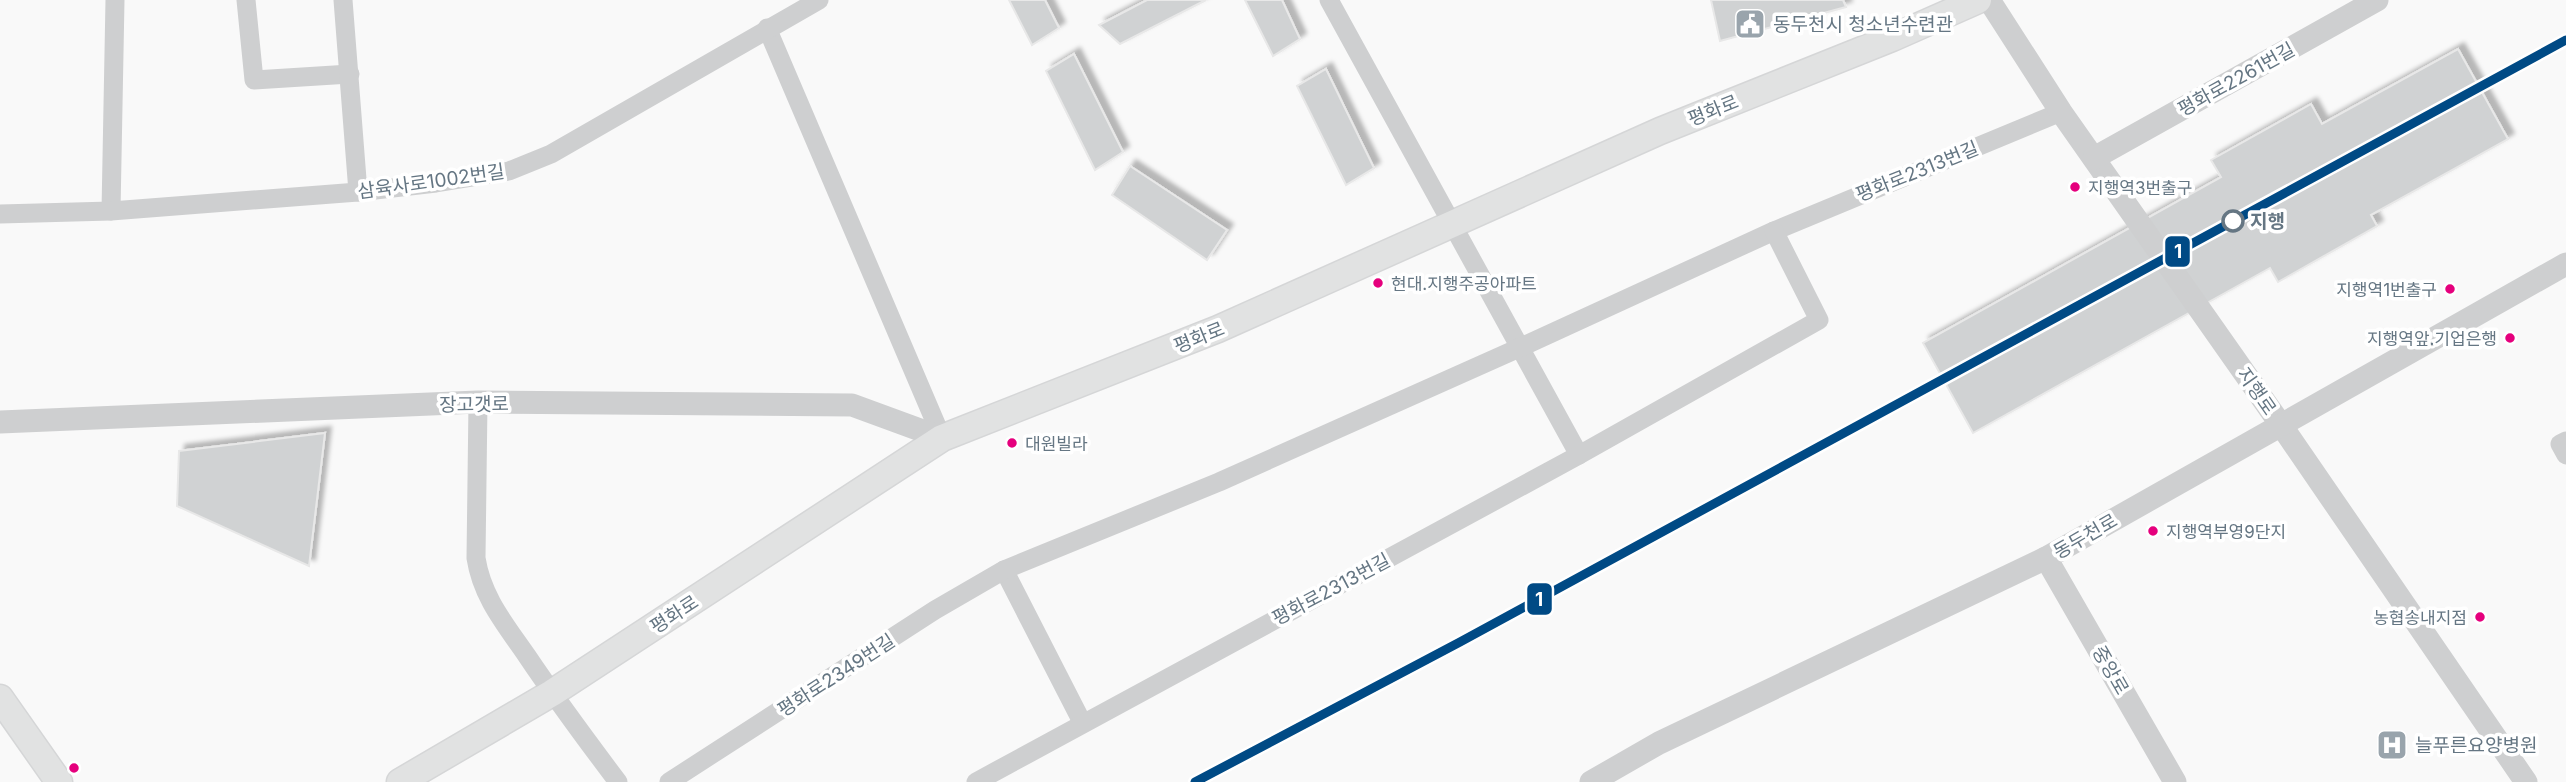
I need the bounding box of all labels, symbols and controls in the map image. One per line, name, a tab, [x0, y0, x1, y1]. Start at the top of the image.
public building icon: 동두천시 청소년수련관	[1733, 7, 1767, 41]
place label: 동두천시 청소년수련관	[1773, 13, 1953, 36]
street label: 평화로2261번길	[2174, 38, 2299, 121]
street label: 평화로	[1685, 90, 1742, 131]
street label: 평화로2313번길	[1853, 136, 1982, 207]
street label: 삼육사로1002번길	[356, 160, 506, 203]
place label: 지행역3번출구	[2088, 178, 2192, 198]
marker: 지행역3번출구	[2068, 180, 2082, 194]
marker: 지행	[2222, 210, 2244, 232]
place label: 지행	[2250, 210, 2285, 233]
line badge: 1	[2164, 235, 2191, 268]
text: 1	[2174, 240, 2182, 263]
place label: 현대.지행주공아파트	[1391, 274, 1537, 294]
marker: 현대.지행주공아파트	[1371, 276, 1385, 290]
place label: 지행역1번출구	[2336, 280, 2437, 300]
marker: 지행역1번출구	[2443, 282, 2457, 296]
street label: 평화로	[1171, 317, 1228, 358]
place label: 지행역앞.기업은행	[2367, 329, 2497, 349]
marker: 지행역앞.기업은행	[2503, 331, 2517, 345]
street label: 지행로	[2232, 363, 2281, 419]
street label: 장고갯로	[439, 392, 509, 417]
place label: 대원빌라	[1025, 434, 1088, 454]
marker: 대원빌라	[1005, 436, 1019, 450]
street label: 동두천로	[2049, 509, 2121, 564]
place label: 지행역부영9단지	[2166, 522, 2286, 542]
marker: 지행역부영9단지	[2146, 524, 2160, 538]
street label: 평화로2313번길	[1268, 549, 1394, 630]
line badge: 1	[1526, 582, 1553, 616]
text: 1	[1535, 588, 1543, 611]
street label: 평화로	[646, 590, 703, 638]
place label: 농협송내지점	[2373, 608, 2467, 628]
marker: 농협송내지점	[2473, 610, 2487, 624]
street label: 평화로2349번길	[773, 629, 899, 722]
street label: 중앙로	[2087, 642, 2134, 699]
hospital icon: 늘푸른요양병원	[2375, 728, 2409, 762]
place label: 늘푸른요양병원	[2415, 734, 2537, 757]
unlabelled marker	[67, 761, 81, 775]

